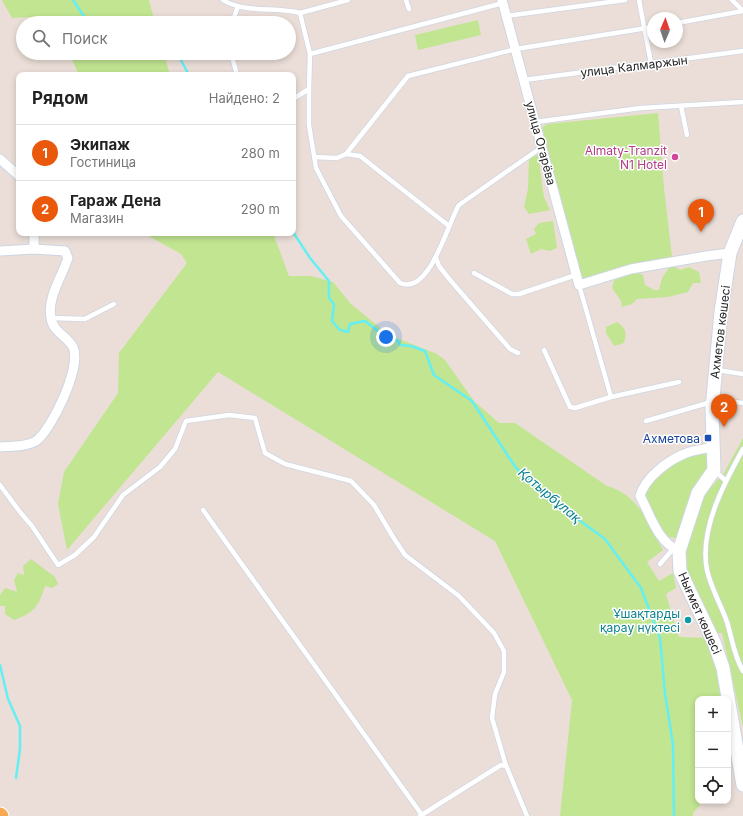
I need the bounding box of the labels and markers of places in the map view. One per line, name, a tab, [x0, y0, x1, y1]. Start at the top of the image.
place label: Almaty-Tranzit N1 Hotel	[585, 143, 667, 172]
marker: Almaty-Tranzit N1 Hotel	[670, 152, 680, 162]
pin: 1	[688, 199, 714, 232]
pin: 2	[711, 394, 737, 427]
place label: Ахметова	[643, 431, 700, 446]
marker: Ахметова	[703, 433, 713, 443]
place label: Ұшақтарды қарау нүктесі	[600, 606, 680, 635]
marker: Ұшақтарды қарау нүктесі	[683, 615, 693, 625]

